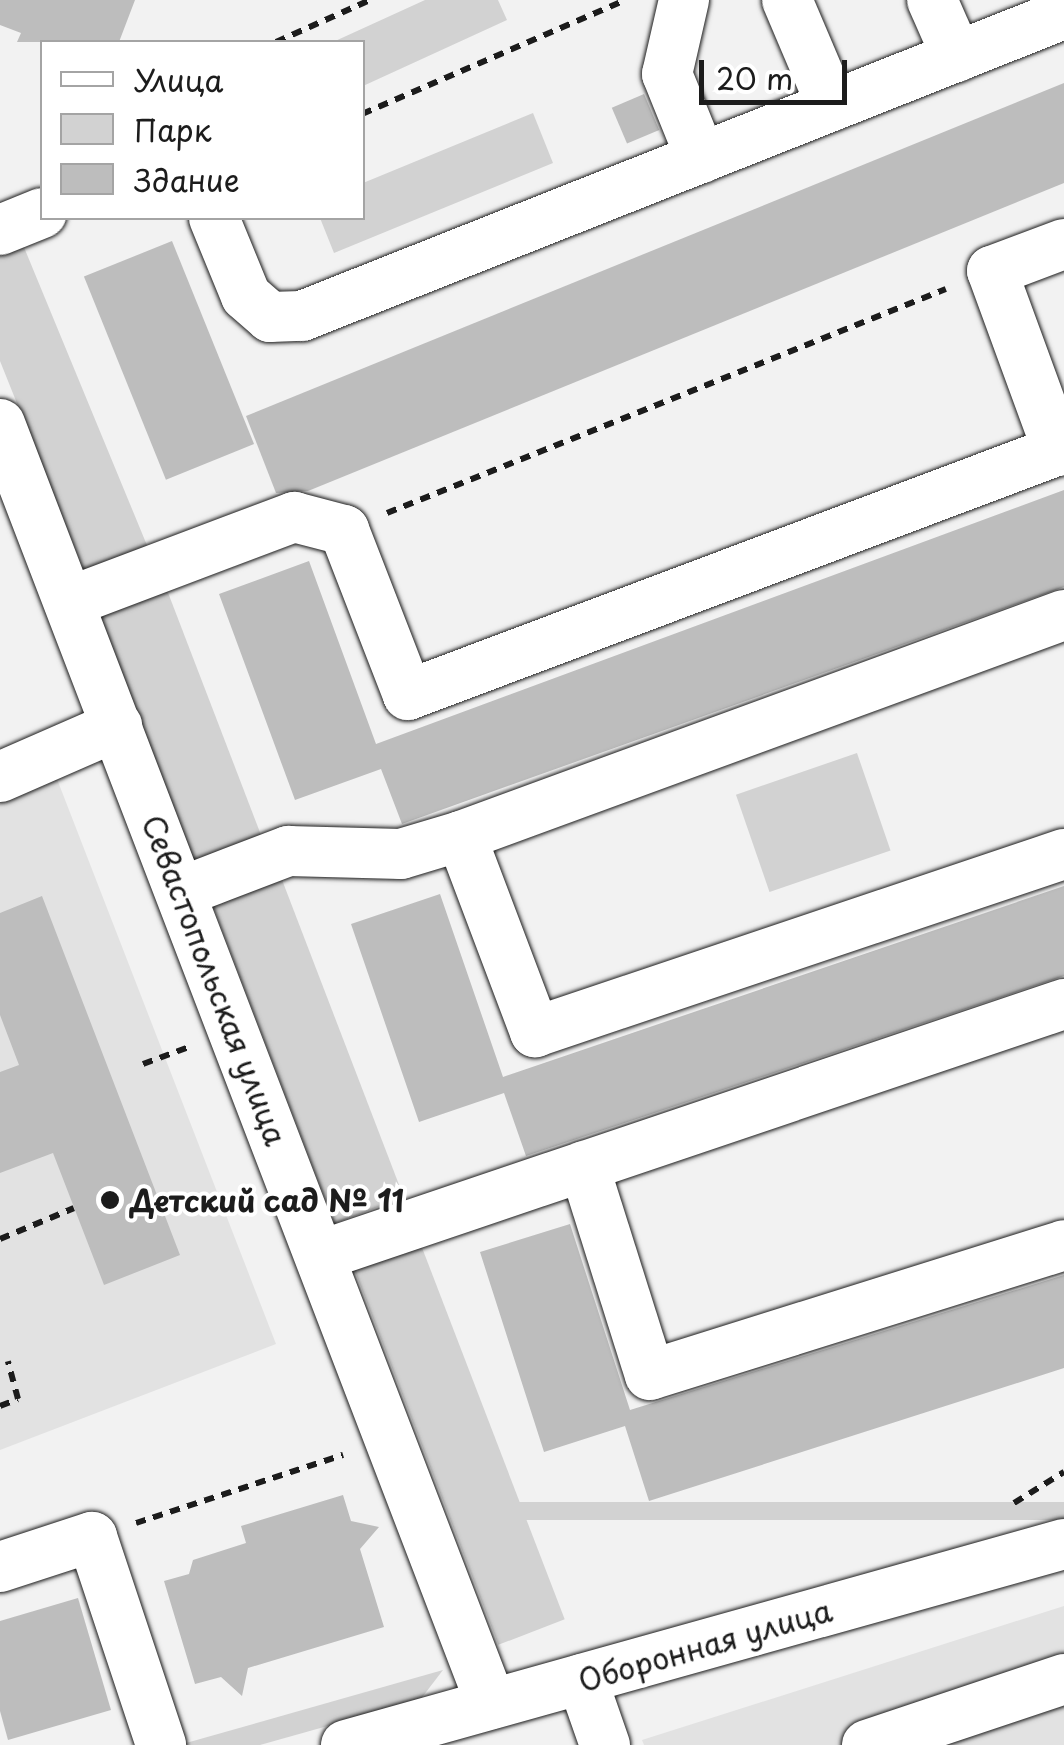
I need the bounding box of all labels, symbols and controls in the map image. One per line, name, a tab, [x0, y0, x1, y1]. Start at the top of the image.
legend	[40, 40, 365, 220]
scale bar	[704, 40, 852, 102]
text: 20 m	[716, 55, 793, 100]
text: Улица	[134, 57, 223, 102]
text: Парк	[134, 107, 211, 152]
text: Здание	[134, 157, 240, 202]
street label: Севастопольская улица	[135, 809, 295, 1151]
place label: Детский сад № 11	[130, 1182, 406, 1218]
marker: Детский сад № 11	[99, 1189, 121, 1211]
street label: Оборонная улица	[573, 1591, 837, 1699]

